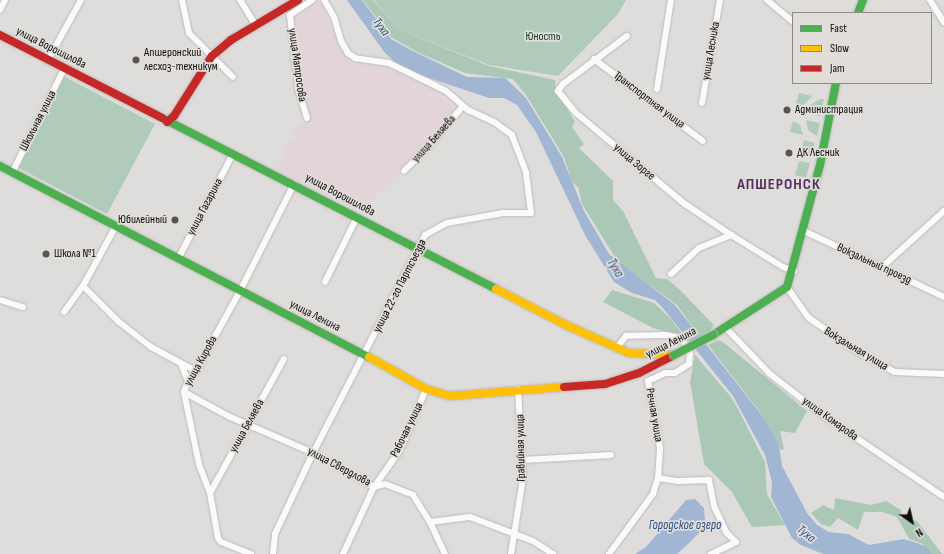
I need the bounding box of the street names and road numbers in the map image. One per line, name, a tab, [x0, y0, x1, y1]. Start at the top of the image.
street label: улица Лесника	[699, 21, 723, 81]
street label: улица Ворошилова	[13, 24, 89, 72]
street label: улица Матросова	[285, 27, 309, 103]
street label: Транспортная улица	[610, 68, 688, 132]
street label: Школьная улица	[17, 88, 59, 154]
street label: улица Беляева	[409, 112, 459, 166]
street label: улица Зорге	[610, 140, 658, 184]
street label: улица Ворошилова	[303, 171, 377, 219]
street label: улица Гагарина	[184, 176, 226, 238]
street label: улица 22-го Партсъезда	[370, 237, 430, 335]
street label: Вокзальный проезд	[834, 240, 914, 288]
street label: улица Ленина	[287, 297, 343, 335]
street label: улица Ленина	[643, 324, 699, 362]
street label: Вокзальная улица	[821, 324, 891, 374]
street label: улица Кирова	[181, 333, 221, 389]
street label: Речная улица	[642, 387, 666, 443]
street label: улица Комарова	[799, 394, 861, 444]
street label: улица Беляева	[226, 397, 268, 455]
street label: Рабочая улица	[388, 400, 426, 460]
street label: Гравийная улица	[513, 414, 529, 482]
street label: улица Свердлова	[305, 444, 373, 490]

